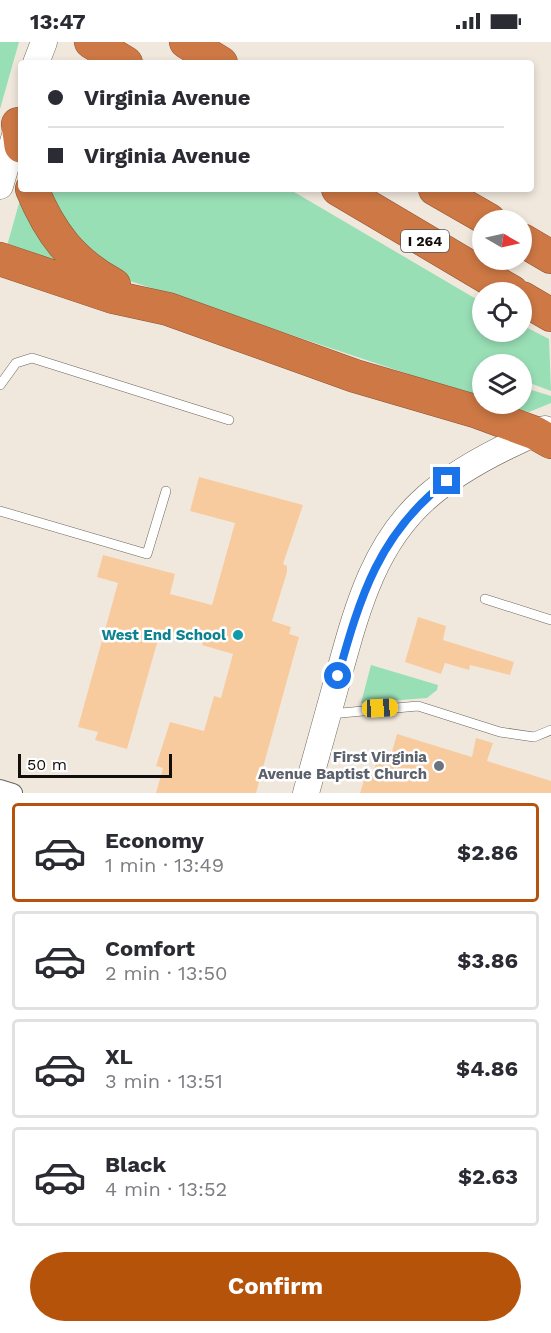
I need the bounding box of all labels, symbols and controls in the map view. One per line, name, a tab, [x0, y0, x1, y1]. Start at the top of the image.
text: 13:47	[30, 9, 86, 34]
text: Virginia Avenue	[84, 85, 250, 110]
text: Virginia Avenue	[84, 143, 250, 168]
north arrow	[472, 210, 532, 270]
map controls	[472, 210, 532, 414]
road number: I 264	[401, 230, 449, 252]
button: locate	[472, 282, 532, 342]
button: layers	[472, 354, 532, 414]
route end	[433, 467, 460, 494]
place label: West End School	[102, 626, 226, 644]
marker: West End School	[231, 628, 245, 642]
route start	[324, 662, 351, 689]
car	[362, 698, 398, 718]
place label: First Virginia Avenue Baptist Church	[258, 748, 427, 783]
scale bar	[18, 751, 172, 778]
text: 50 m	[27, 755, 67, 774]
marker: First Virginia Avenue Baptist Church	[432, 759, 446, 773]
icon: car	[33, 826, 87, 880]
text: Economy	[105, 828, 204, 853]
text: $2.86	[457, 840, 518, 865]
text: 1 min · 13:49	[105, 853, 224, 877]
icon: car	[33, 934, 87, 988]
text: Comfort	[105, 936, 195, 961]
text: $3.86	[457, 948, 518, 973]
text: 2 min · 13:50	[105, 961, 227, 985]
icon: car	[33, 1042, 87, 1096]
text: XL	[105, 1044, 133, 1069]
text: $4.86	[456, 1056, 518, 1081]
text: 3 min · 13:51	[105, 1069, 223, 1093]
icon: car	[33, 1150, 87, 1204]
text: Black	[105, 1152, 166, 1177]
text: $2.63	[458, 1164, 518, 1189]
text: 4 min · 13:52	[105, 1177, 227, 1201]
button: Confirm	[30, 1252, 521, 1321]

